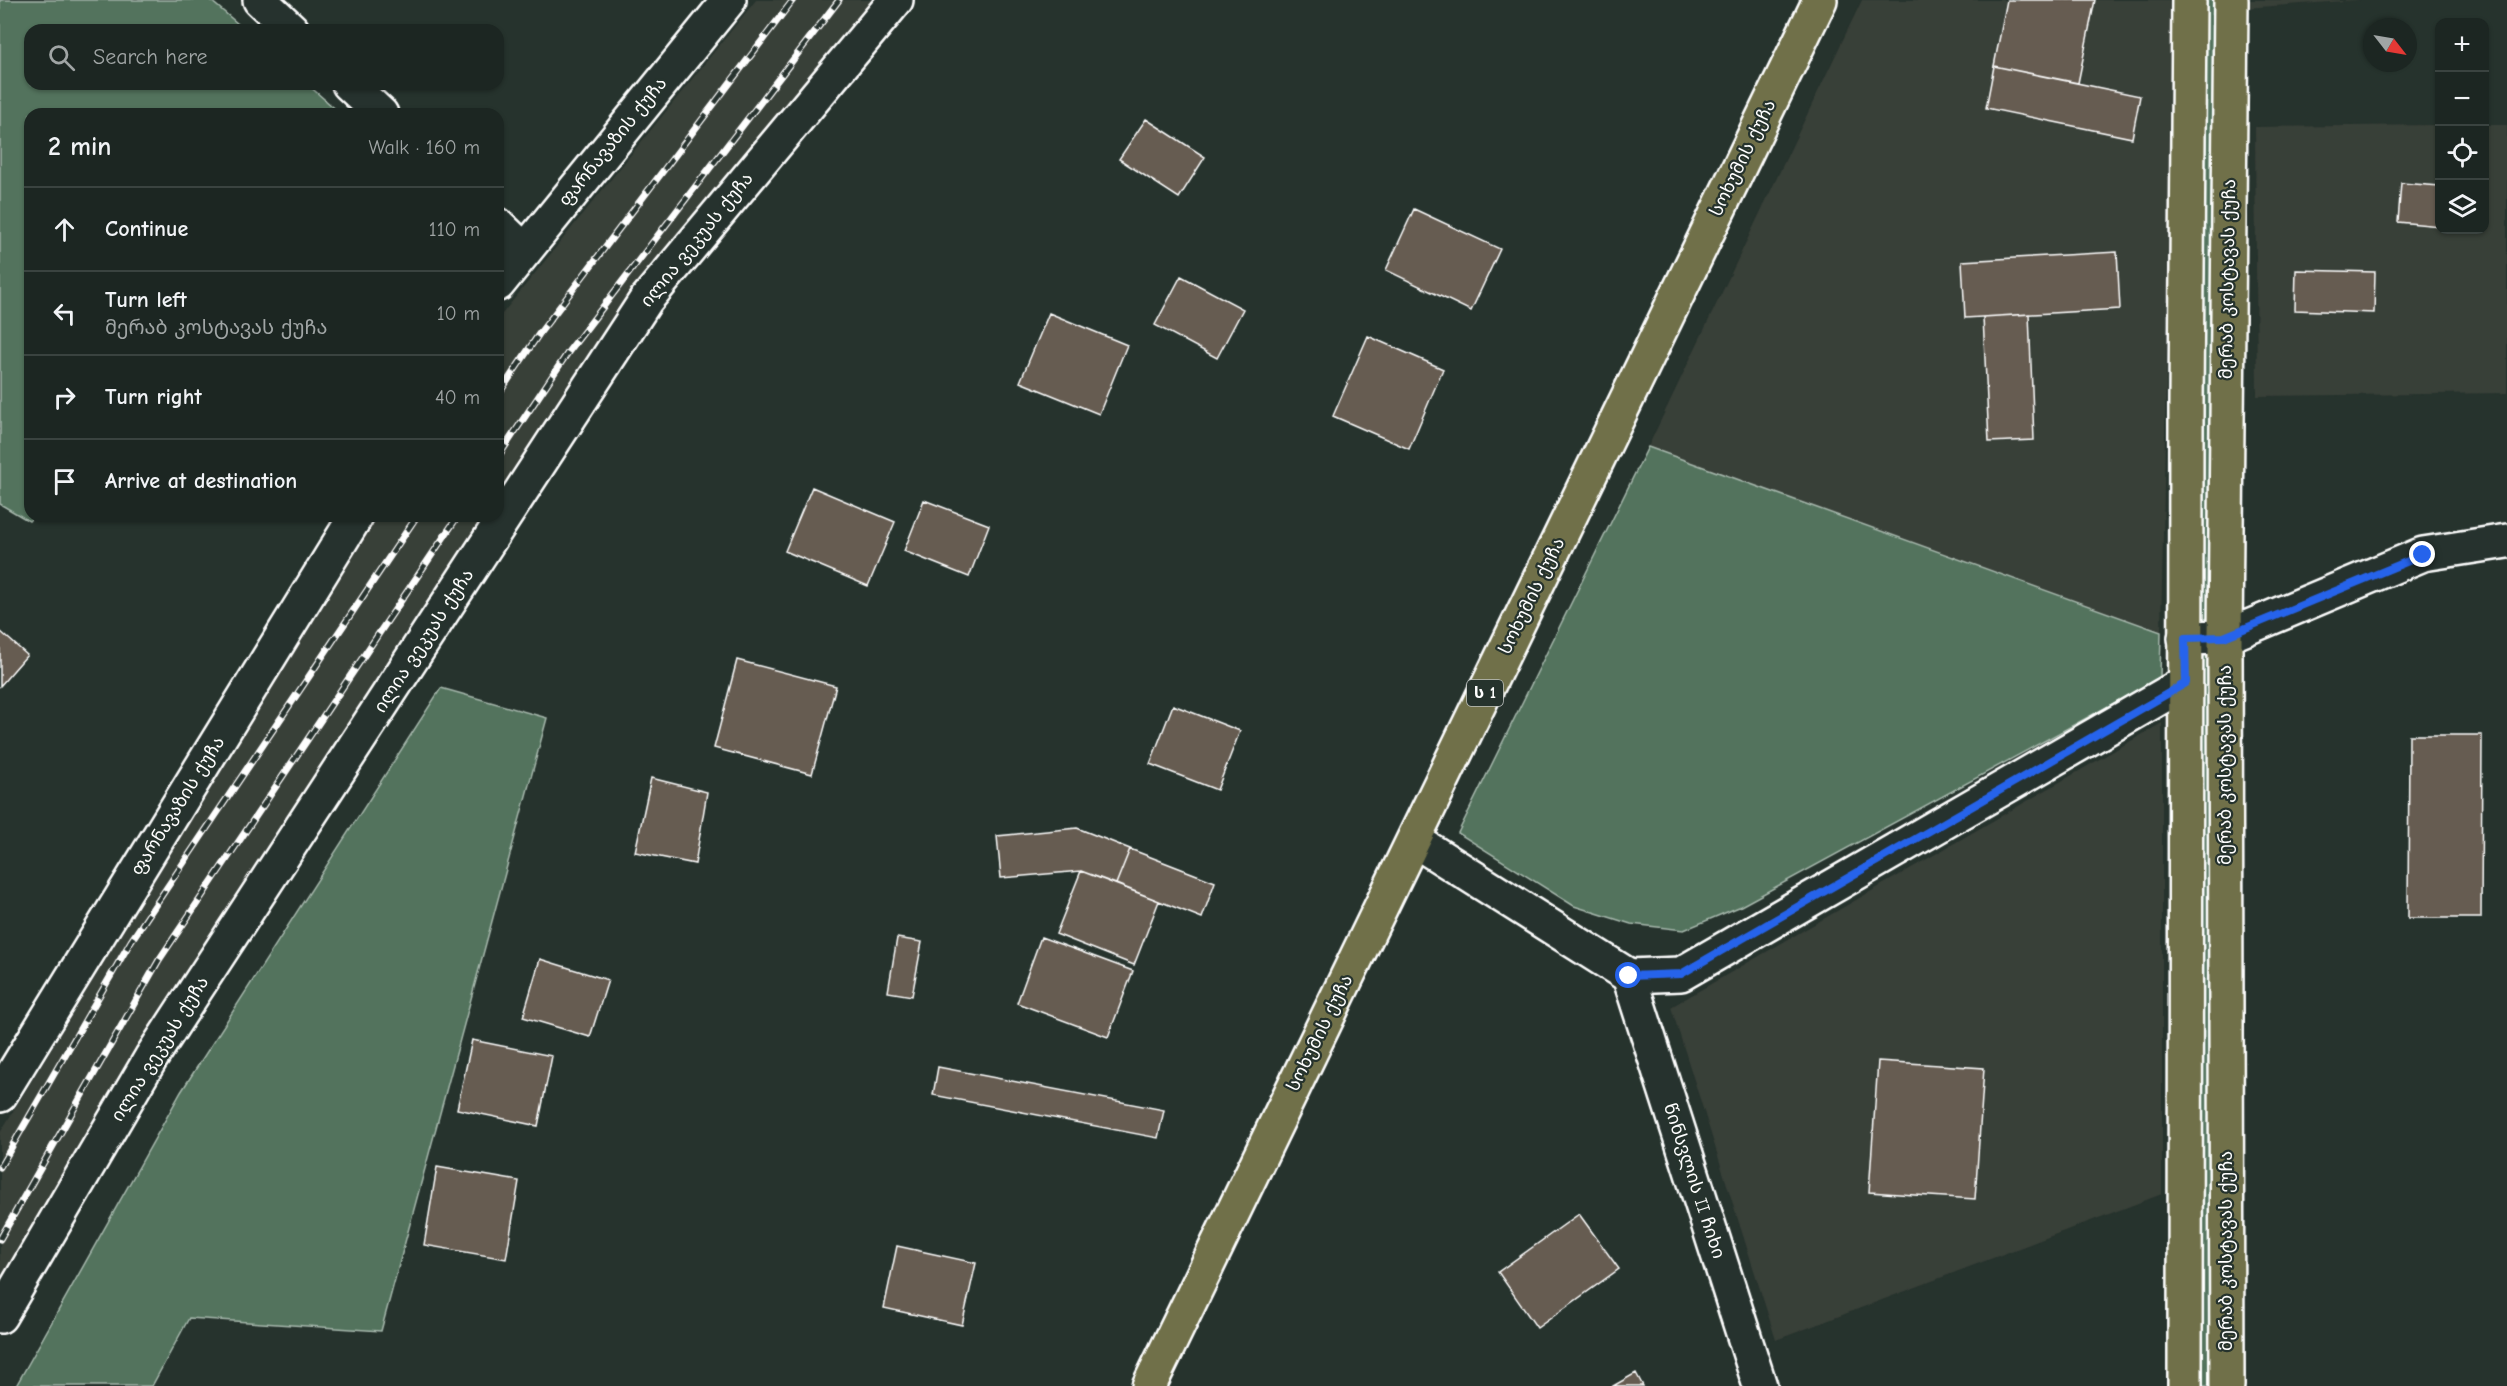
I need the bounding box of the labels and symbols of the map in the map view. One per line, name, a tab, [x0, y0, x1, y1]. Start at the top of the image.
north arrow	[2363, 18, 2417, 72]
street label: ფარნავაზის ქუჩა	[555, 73, 671, 211]
street label: სოხუმის ქუჩა	[1706, 96, 1780, 220]
street label: ილია ვეკუას ქუჩა	[636, 169, 758, 311]
street label: მერაბ კოსტავას ქუჩა	[2216, 179, 2240, 379]
street label: სოხუმის ქუჩა	[1495, 534, 1569, 658]
route end	[2409, 541, 2435, 567]
street label: ილია ვეკუას ქუჩა	[370, 565, 478, 717]
street label: მერაბ კოსტავას ქუჩა	[2215, 665, 2236, 865]
road number: ს 1	[1467, 680, 1503, 706]
street label: ფარნავაზის ქუჩა	[127, 733, 229, 879]
route start	[1615, 962, 1641, 988]
street label: სოხუმის ქუჩა	[1283, 971, 1357, 1095]
street label: ილია ვეკუას ქუჩა	[107, 973, 213, 1125]
street label: წინსვლის II ჩიხი	[1659, 1101, 1729, 1261]
street label: მერაბ კოსტავას ქუჩა	[2216, 1151, 2237, 1351]

